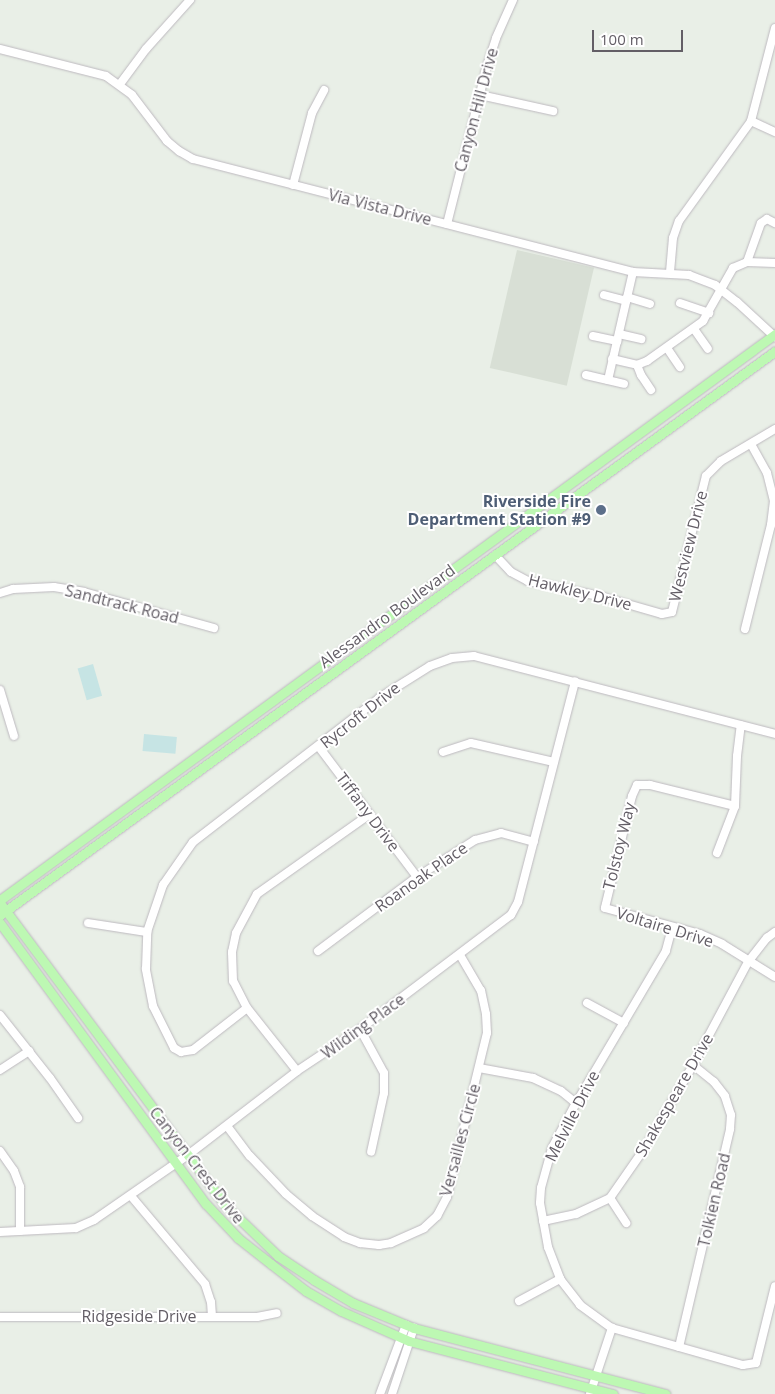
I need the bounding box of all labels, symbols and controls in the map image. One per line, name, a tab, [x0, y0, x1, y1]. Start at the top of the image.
scale bar	[595, 20, 686, 52]
text: 100 m	[600, 29, 644, 49]
street label: Canyon Hill Drive	[450, 46, 502, 174]
street label: Via Vista Drive	[326, 185, 434, 229]
street label: Westview Drive	[665, 488, 711, 604]
place label: Riverside Fire Department Station #9	[408, 491, 591, 529]
marker: Riverside Fire Department Station #9	[595, 504, 607, 516]
street label: Alessandro Boulevard	[315, 560, 459, 672]
street label: Hawkley Drive	[526, 570, 634, 614]
street label: Sandtrack Road	[63, 581, 181, 627]
street label: Rycroft Drive	[316, 678, 404, 752]
street label: Tiffany Drive	[332, 769, 404, 855]
street label: Tolstoy Way	[599, 800, 639, 892]
street label: Roanoak Place	[371, 838, 471, 916]
street label: Voltaire Drive	[614, 903, 716, 951]
street label: Wilding Place	[317, 989, 409, 1063]
street label: Shakespeare Drive	[631, 1030, 717, 1160]
street label: Melville Drive	[541, 1067, 603, 1165]
street label: Versailles Circle	[436, 1082, 484, 1198]
street label: Canyon Crest Drive	[146, 1103, 248, 1227]
street label: Tolkien Road	[694, 1151, 734, 1249]
street label: Ridgeside Drive	[81, 1306, 197, 1326]

